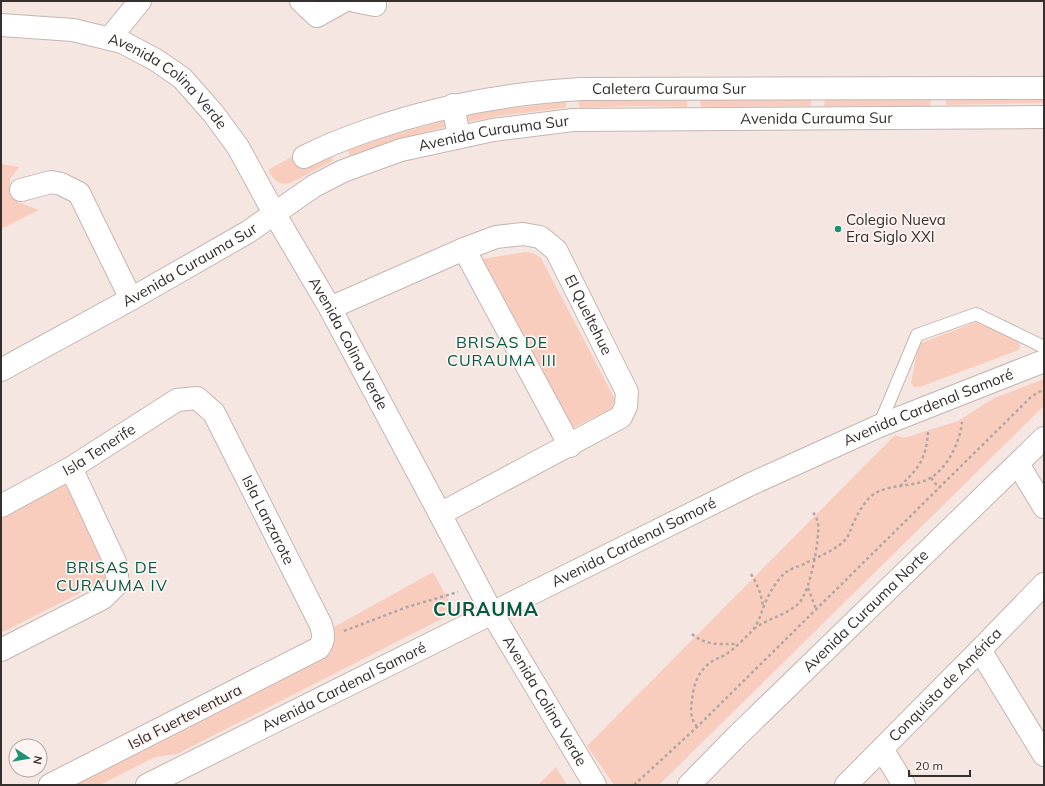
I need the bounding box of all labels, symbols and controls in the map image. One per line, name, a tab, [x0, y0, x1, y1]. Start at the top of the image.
street label: Avenida Colina Verde	[106, 29, 232, 133]
street label: Caletera Curauma Sur	[592, 79, 746, 98]
street label: Avenida Curauma Sur	[740, 108, 893, 128]
street label: Avenida Curauma Sur	[417, 111, 570, 155]
place label: Colegio Nueva Era Siglo XXI	[846, 210, 946, 246]
street label: Avenida Curauma Sur	[119, 218, 261, 311]
marker: Colegio Nueva Era Siglo XXI	[833, 224, 843, 234]
street label: El Queltehue	[561, 271, 617, 358]
street label: Avenida Colina Verde	[305, 273, 393, 413]
district label: BRISAS DE CURAUMA III	[447, 332, 557, 370]
street label: Avenida Cardenal Samoré	[840, 364, 1016, 450]
street label: Isla Tenerife	[59, 419, 139, 480]
street label: Isla Lanzarote	[238, 472, 299, 568]
street label: Avenida Cardenal Samoré	[548, 493, 719, 591]
street label: Avenida Curauma Norte	[799, 545, 932, 676]
district label: BRISAS DE CURAUMA IV	[56, 557, 168, 595]
district label: CURAUMA	[433, 597, 539, 621]
street label: Conquista de América	[884, 623, 1005, 746]
street label: Avenida Colina Verde	[499, 632, 591, 769]
street label: Avenida Cardenal Samoré	[258, 637, 429, 735]
street label: Isla Fuerteventura	[125, 680, 245, 753]
north arrow	[8, 738, 48, 778]
scale bar	[909, 752, 970, 778]
text: N	[30, 755, 45, 766]
text: 20 m	[915, 758, 943, 773]

